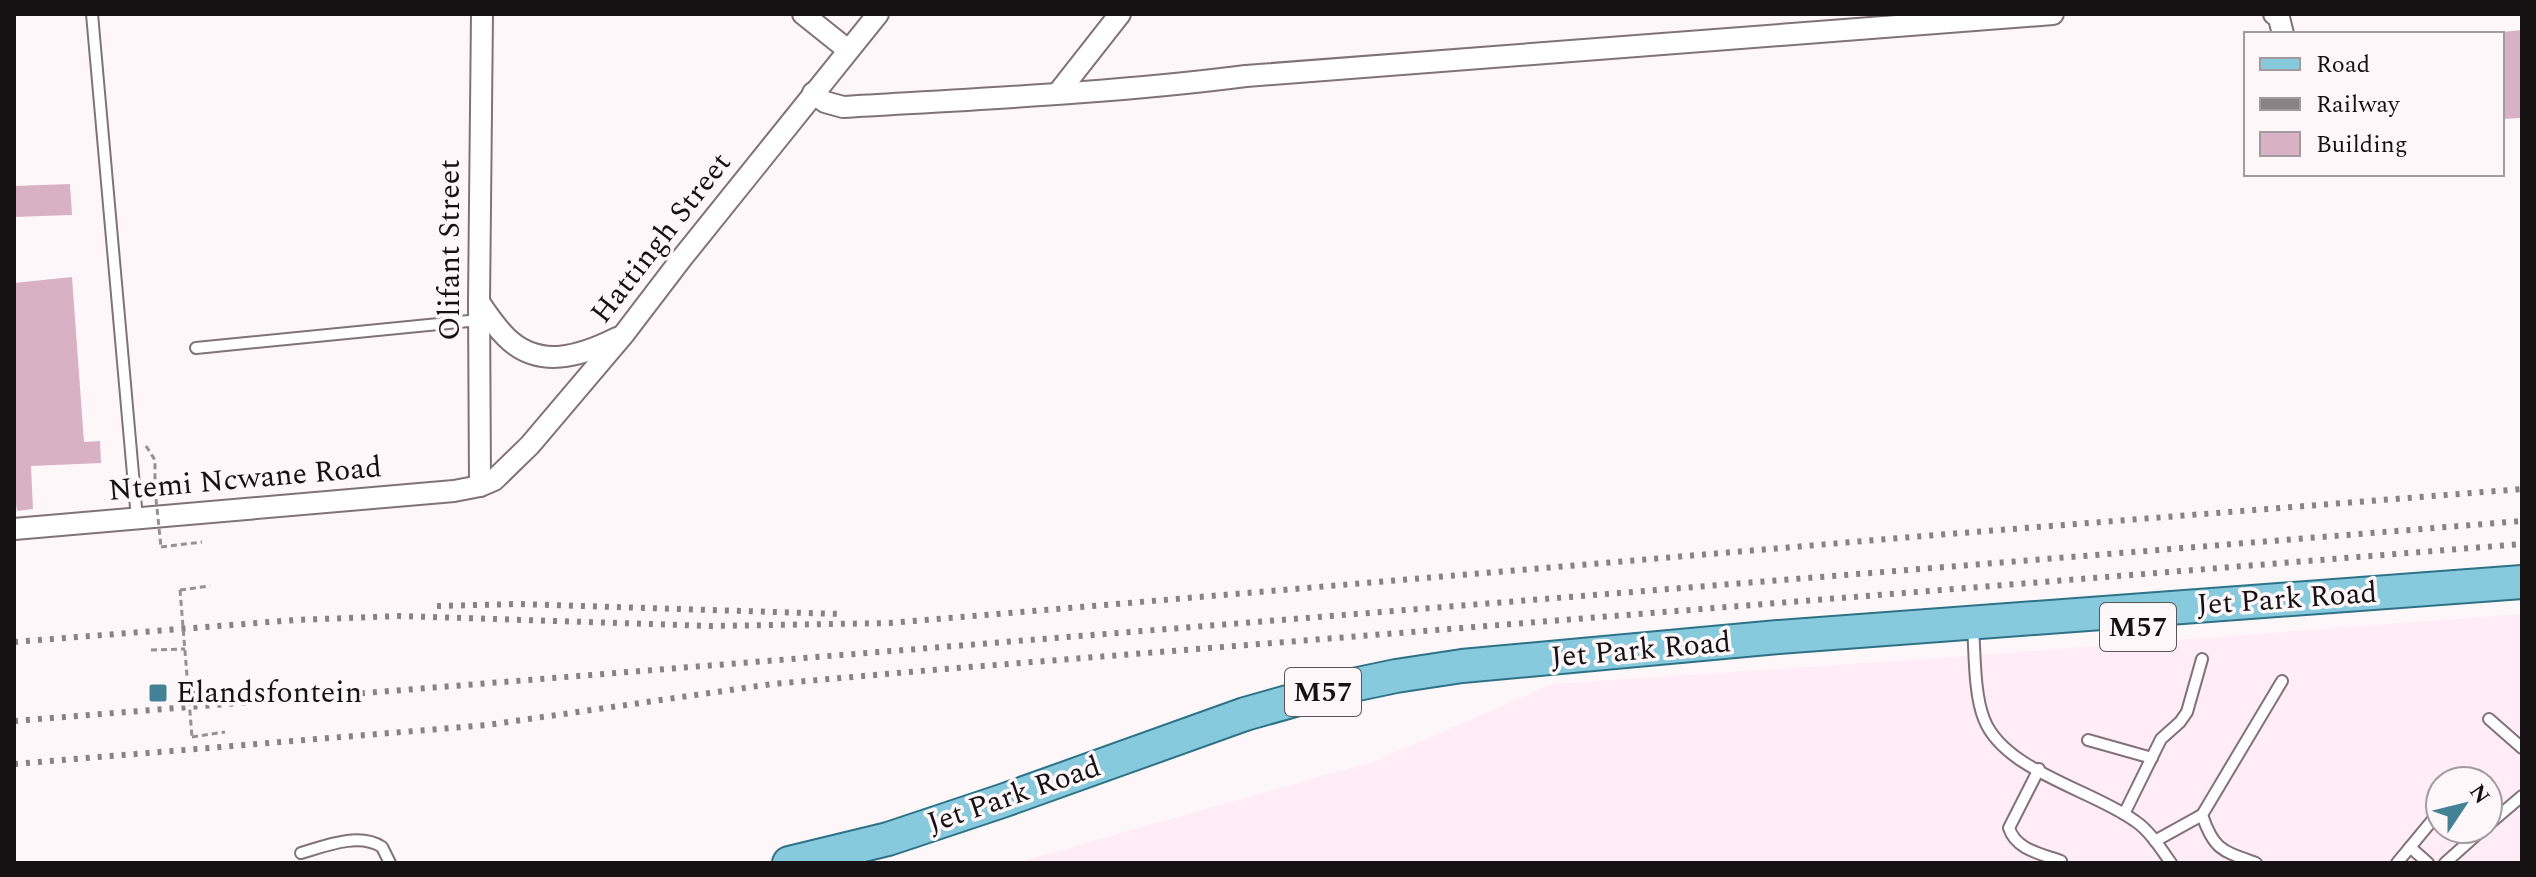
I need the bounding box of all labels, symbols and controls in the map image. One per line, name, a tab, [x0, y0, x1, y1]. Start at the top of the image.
legend	[2244, 32, 2504, 176]
text: Road	[2316, 47, 2370, 83]
text: Railway	[2316, 87, 2401, 123]
text: Building	[2316, 127, 2408, 163]
street label: Hattingh Street	[579, 142, 743, 334]
street label: Olifant Street	[427, 159, 473, 341]
street label: Ntemi Ncwane Road	[106, 444, 384, 514]
street label: Jet Park Road	[2195, 570, 2379, 628]
road number: M57	[2100, 603, 2176, 651]
street label: Jet Park Road	[1549, 619, 1733, 681]
road number: M57	[1285, 668, 1361, 716]
place label: Elandsfontein	[176, 670, 362, 716]
marker: Elandsfontein	[147, 682, 169, 704]
street label: Jet Park Road	[921, 744, 1107, 846]
north arrow	[2424, 765, 2504, 845]
text: N	[2460, 778, 2498, 811]

